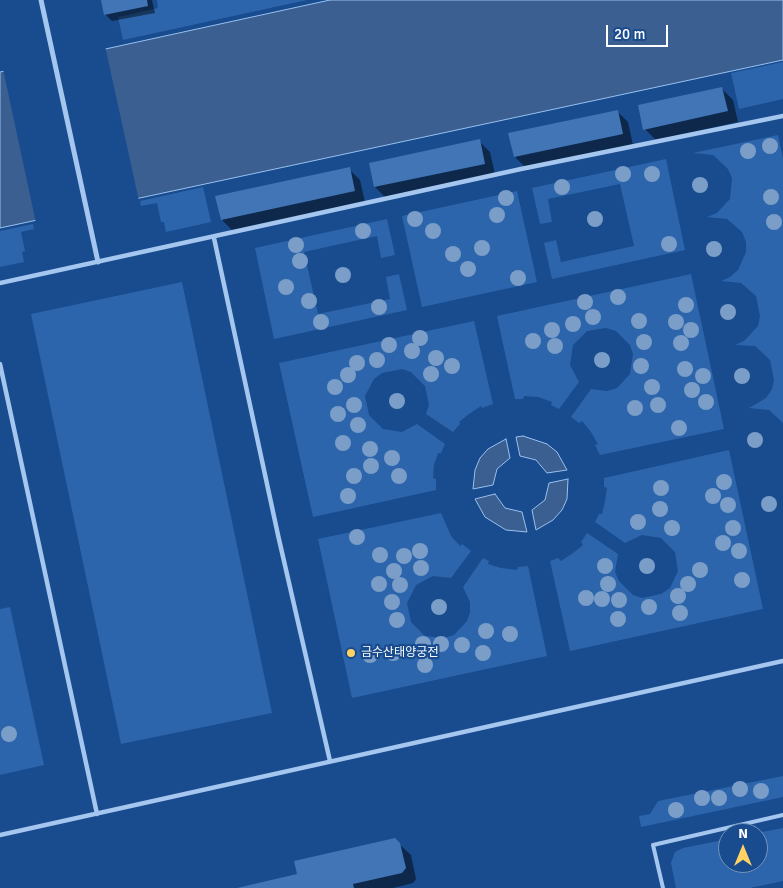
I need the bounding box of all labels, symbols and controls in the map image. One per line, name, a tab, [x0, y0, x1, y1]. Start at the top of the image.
scale bar	[608, 15, 670, 47]
text: 20 m	[614, 25, 645, 43]
place label: 금수산태양궁전	[361, 646, 438, 660]
marker: 금수산태양궁전	[345, 647, 357, 659]
north arrow	[718, 823, 768, 873]
text: N	[738, 825, 748, 842]

